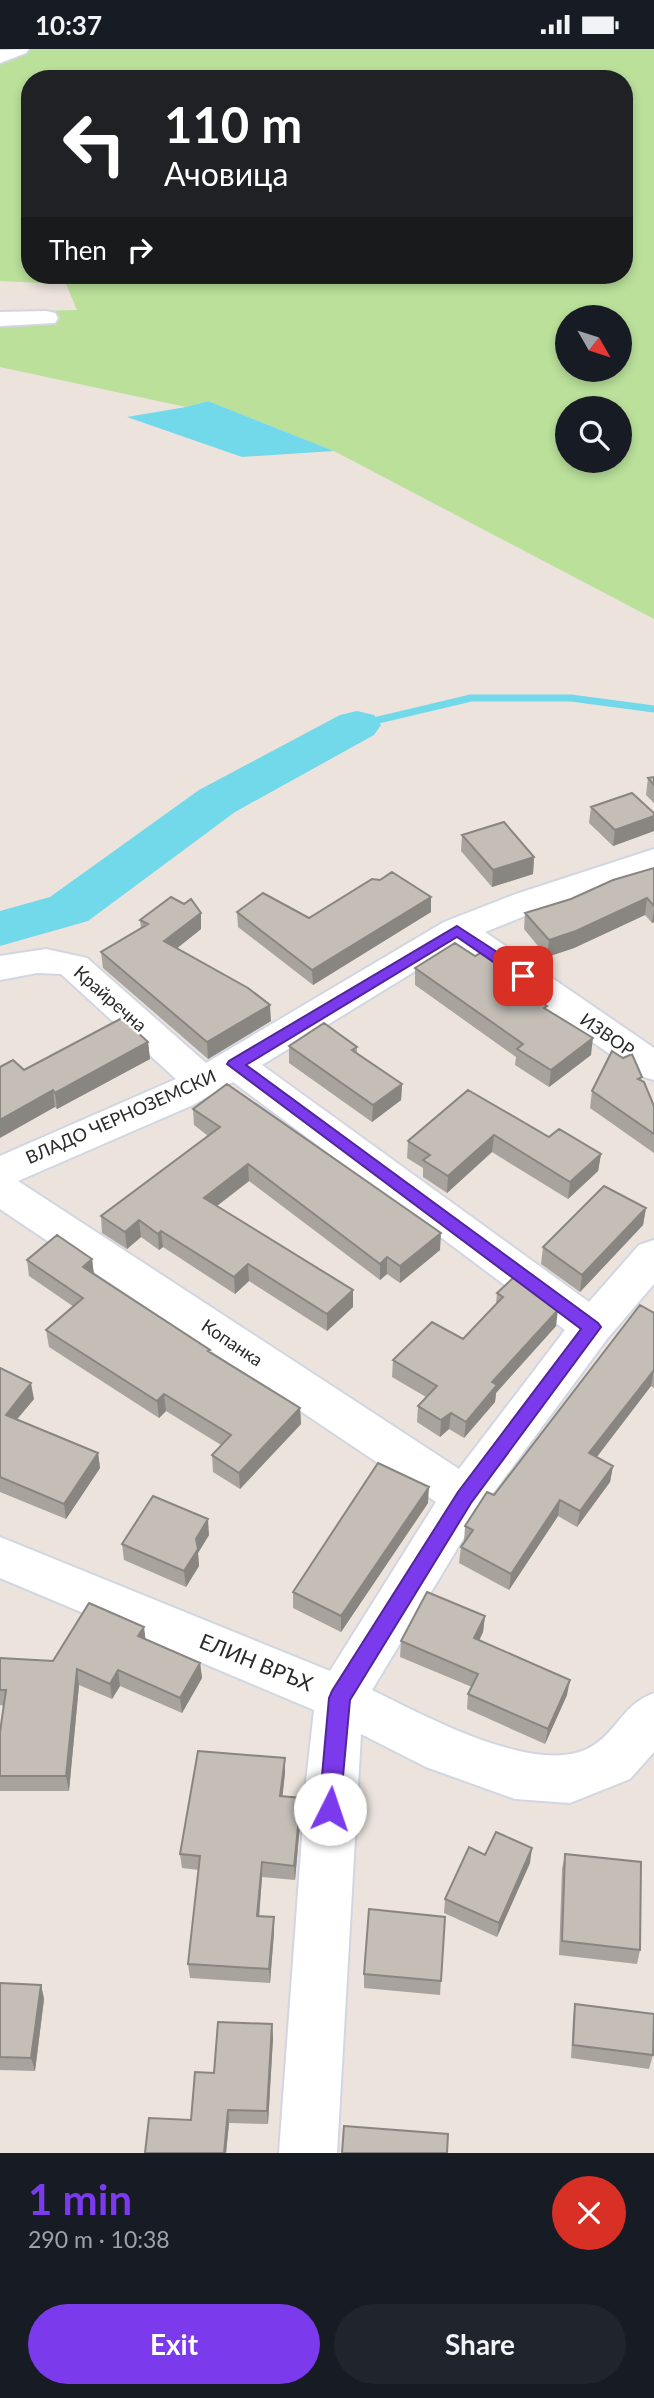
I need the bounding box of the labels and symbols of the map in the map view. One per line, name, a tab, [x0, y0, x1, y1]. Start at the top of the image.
north arrow	[555, 305, 632, 381]
pin	[493, 946, 553, 1006]
street label: Крайречна	[70, 961, 152, 1036]
street label: ИЗВОР	[576, 1008, 639, 1061]
street label: ВЛАДО ЧЕРНОЗЕМСКИ	[22, 1064, 219, 1168]
street label: Копанка	[198, 1314, 267, 1371]
street label: ЕЛИН ВРЪХ	[196, 1628, 317, 1696]
position arrow	[293, 1772, 367, 1846]

